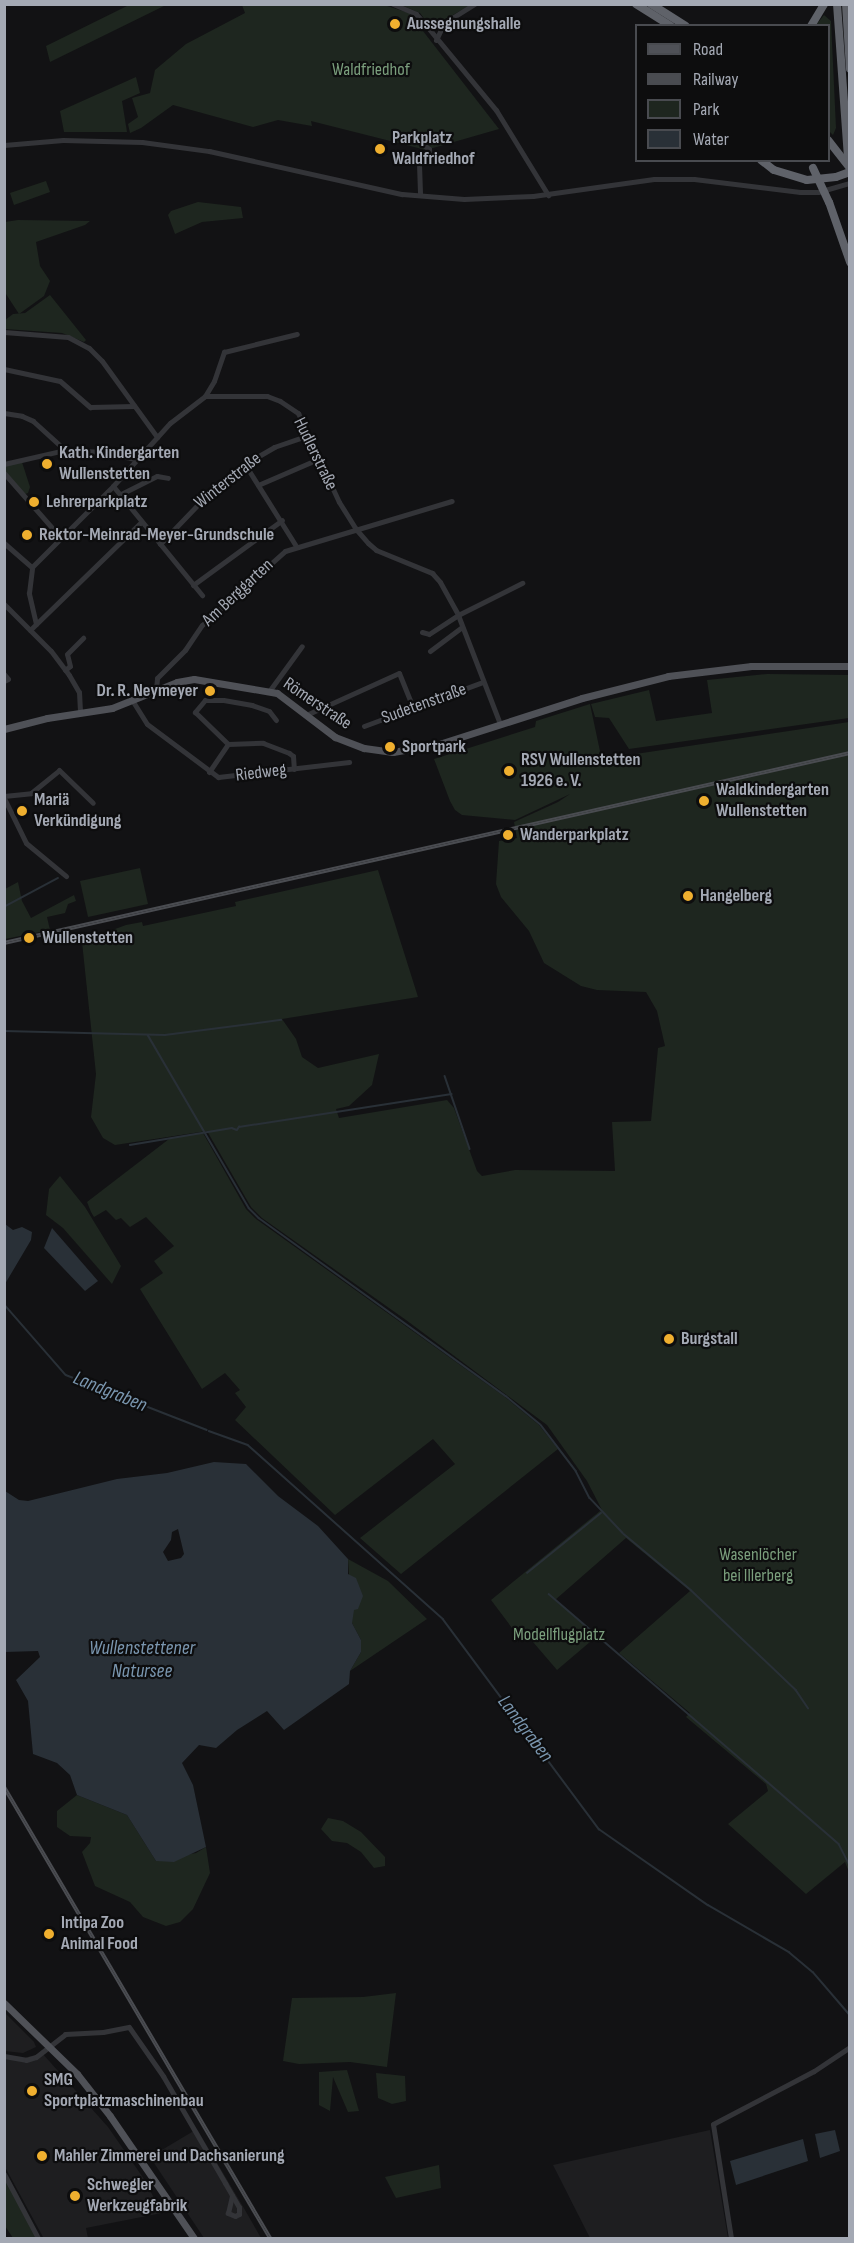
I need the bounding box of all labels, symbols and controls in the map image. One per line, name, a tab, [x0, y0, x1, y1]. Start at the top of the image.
place label: Aussegnungshalle	[407, 13, 521, 35]
marker: Aussegnungshalle	[388, 17, 402, 31]
legend	[635, 24, 830, 162]
text: Road	[693, 39, 723, 60]
park label: Waldfriedhof	[332, 59, 410, 81]
text: Railway	[693, 69, 738, 90]
text: Park	[693, 99, 719, 120]
place label: Parkplatz Waldfriedhof	[392, 128, 475, 170]
text: Water	[693, 129, 729, 150]
marker: Parkplatz Waldfriedhof	[373, 142, 387, 156]
street label: Hudlerstraße	[288, 414, 342, 494]
place label: Kath. Kindergarten Wullenstetten	[59, 443, 179, 486]
street label: Winterstraße	[190, 448, 266, 514]
marker: Kath. Kindergarten Wullenstetten	[40, 457, 54, 471]
place label: Lehrerparkplatz	[46, 491, 147, 513]
marker: Lehrerparkplatz	[27, 495, 41, 509]
place label: Rektor-Meinrad-Meyer-Grundschule	[39, 524, 274, 546]
marker: Rektor-Meinrad-Meyer-Grundschule	[20, 528, 34, 542]
street label: Am Berggarten	[198, 555, 278, 631]
street label: Römerstraße	[279, 673, 355, 735]
street label: Sudetenstraße	[379, 679, 469, 729]
place label: Dr. R. Neymeyer	[97, 680, 198, 702]
marker: Dr. R. Neymeyer	[203, 684, 217, 698]
place label: Sportpark	[402, 736, 466, 758]
marker: Sportpark	[383, 740, 397, 754]
place label: RSV Wullenstetten 1926 e. V.	[521, 750, 641, 792]
street label: Riedweg	[234, 759, 288, 787]
marker: RSV Wullenstetten 1926 e. V.	[502, 764, 516, 778]
place label: Waldkindergarten Wullenstetten	[716, 780, 829, 822]
place label: Mariä Verkündigung	[34, 790, 121, 832]
marker: Waldkindergarten Wullenstetten	[697, 794, 711, 808]
marker: Mariä Verkündigung	[15, 804, 29, 818]
place label: Wanderparkplatz	[520, 824, 629, 846]
marker: Wanderparkplatz	[501, 828, 515, 842]
place label: Hangelberg	[700, 885, 772, 907]
marker: Hangelberg	[681, 889, 695, 903]
place label: Wullenstetten	[42, 927, 133, 949]
marker: Wullenstetten	[20, 929, 38, 947]
place label: Burgstall	[681, 1328, 738, 1350]
marker: Burgstall	[662, 1332, 676, 1346]
water label: Landgraben	[70, 1366, 150, 1418]
park label: Wasenlöcher bei Illerberg	[719, 1545, 797, 1588]
park label: Modellflugplatz	[513, 1624, 605, 1646]
water label: Wullenstettener Natursee	[89, 1636, 195, 1683]
water label: Landgraben	[492, 1691, 558, 1767]
place label: Intipa Zoo Animal Food	[61, 1913, 138, 1956]
marker: Intipa Zoo Animal Food	[42, 1927, 56, 1941]
place label: SMG Sportplatzmaschinenbau	[44, 2070, 204, 2112]
marker: SMG Sportplatzmaschinenbau	[25, 2084, 39, 2098]
place label: Mahler Zimmerei und Dachsanierung	[54, 2145, 285, 2167]
marker: Mahler Zimmerei und Dachsanierung	[35, 2149, 49, 2163]
place label: Schwegler Werkzeugfabrik	[87, 2175, 187, 2218]
marker: Schwegler Werkzeugfabrik	[68, 2189, 82, 2203]

